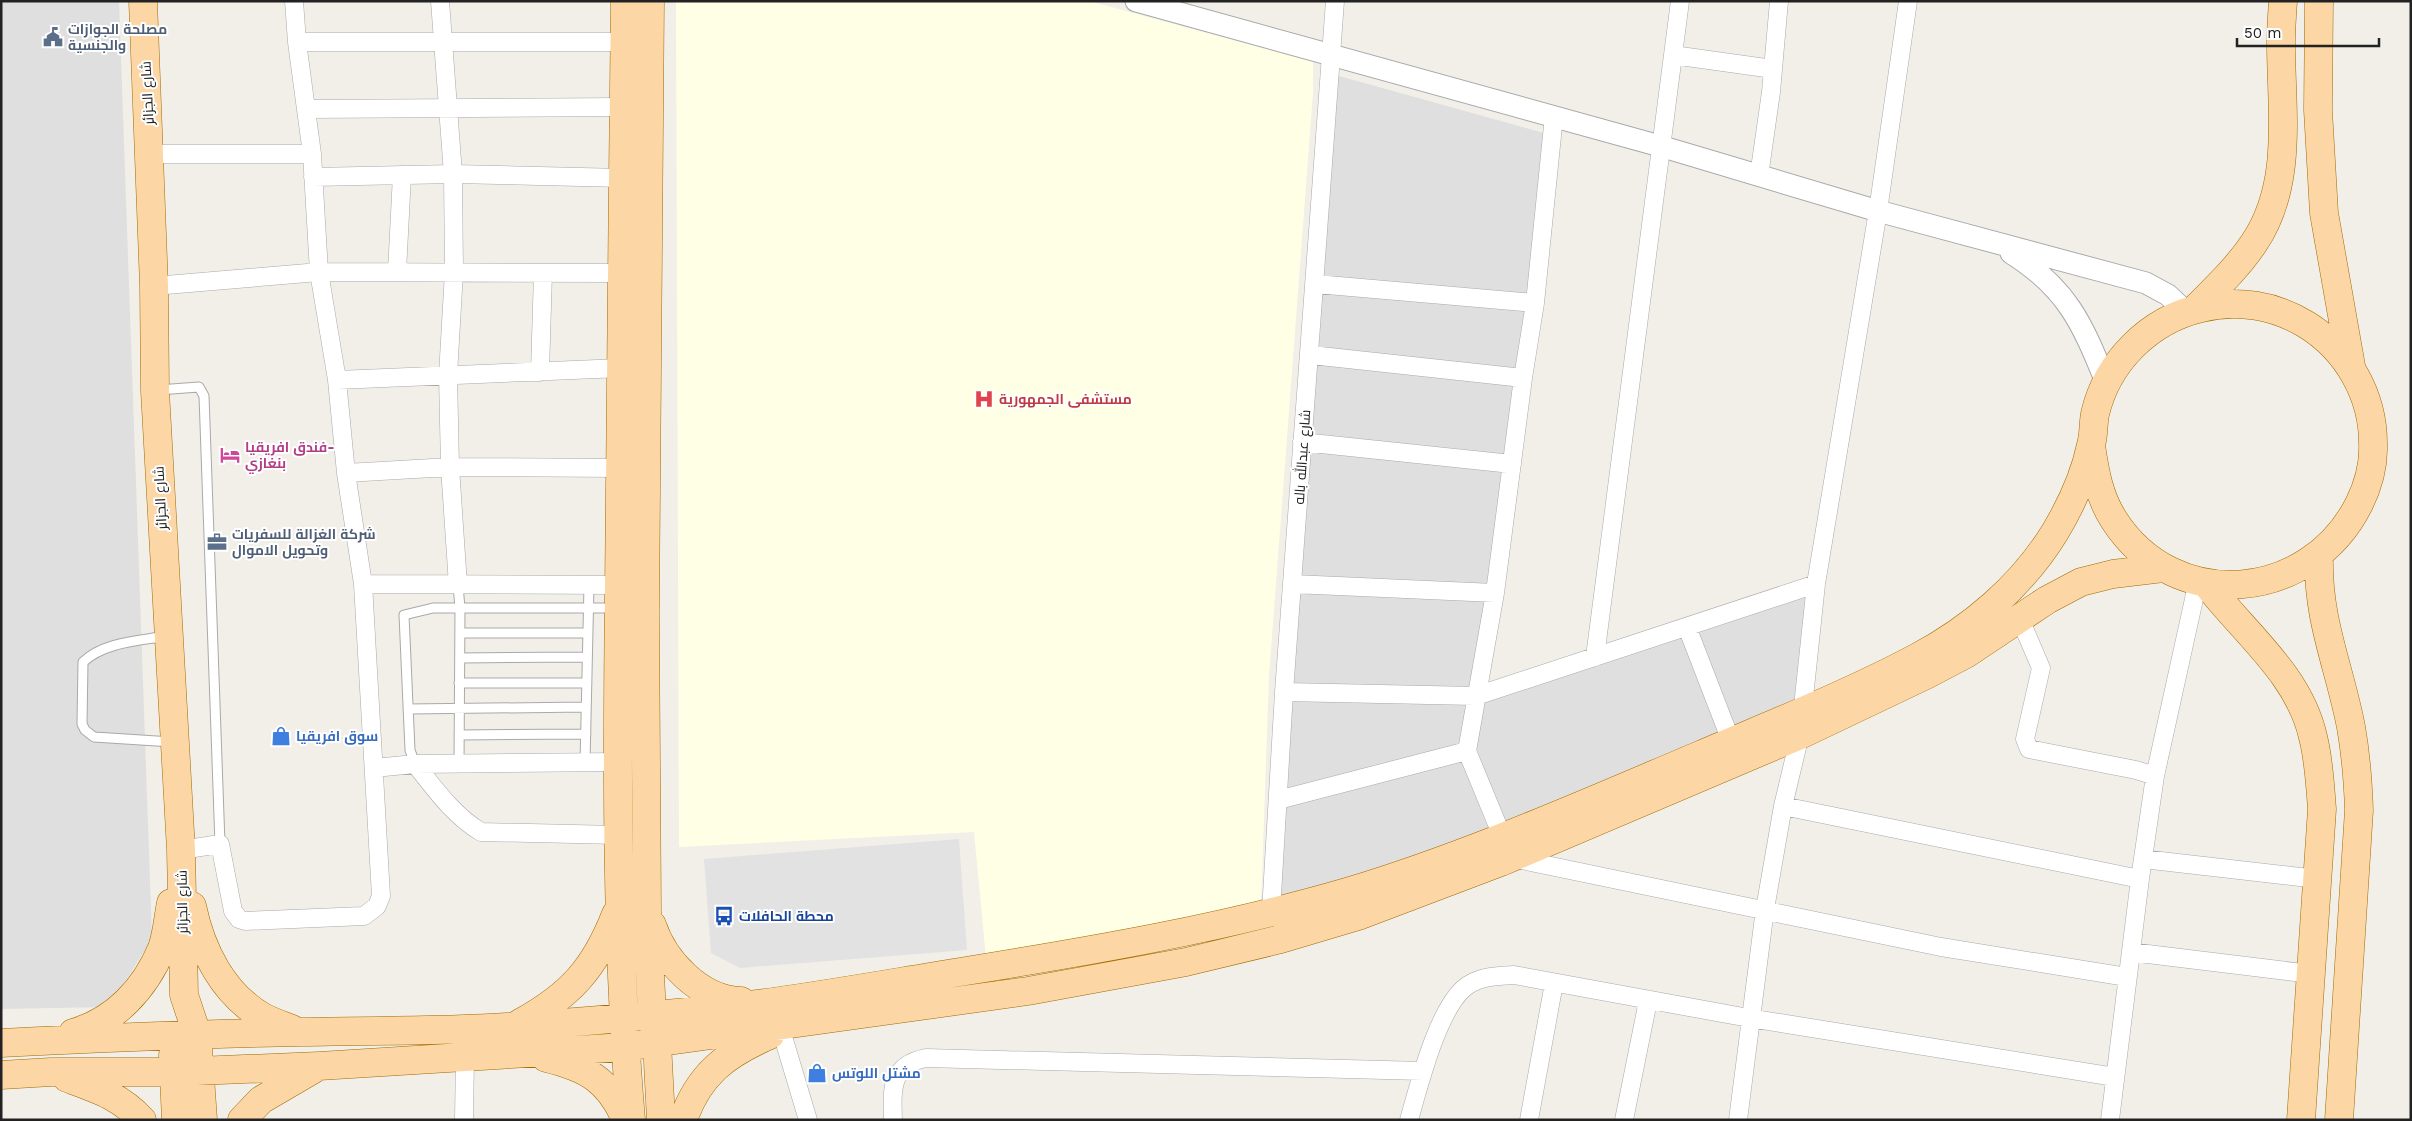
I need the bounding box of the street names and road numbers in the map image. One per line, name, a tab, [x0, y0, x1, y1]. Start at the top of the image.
street label: شارع الجزائر	[137, 61, 158, 126]
street label: شارع عبدالله باله	[1290, 409, 1314, 505]
street label: شارع الجزائر	[150, 466, 171, 531]
street label: شارع الجزائر	[173, 870, 192, 935]

